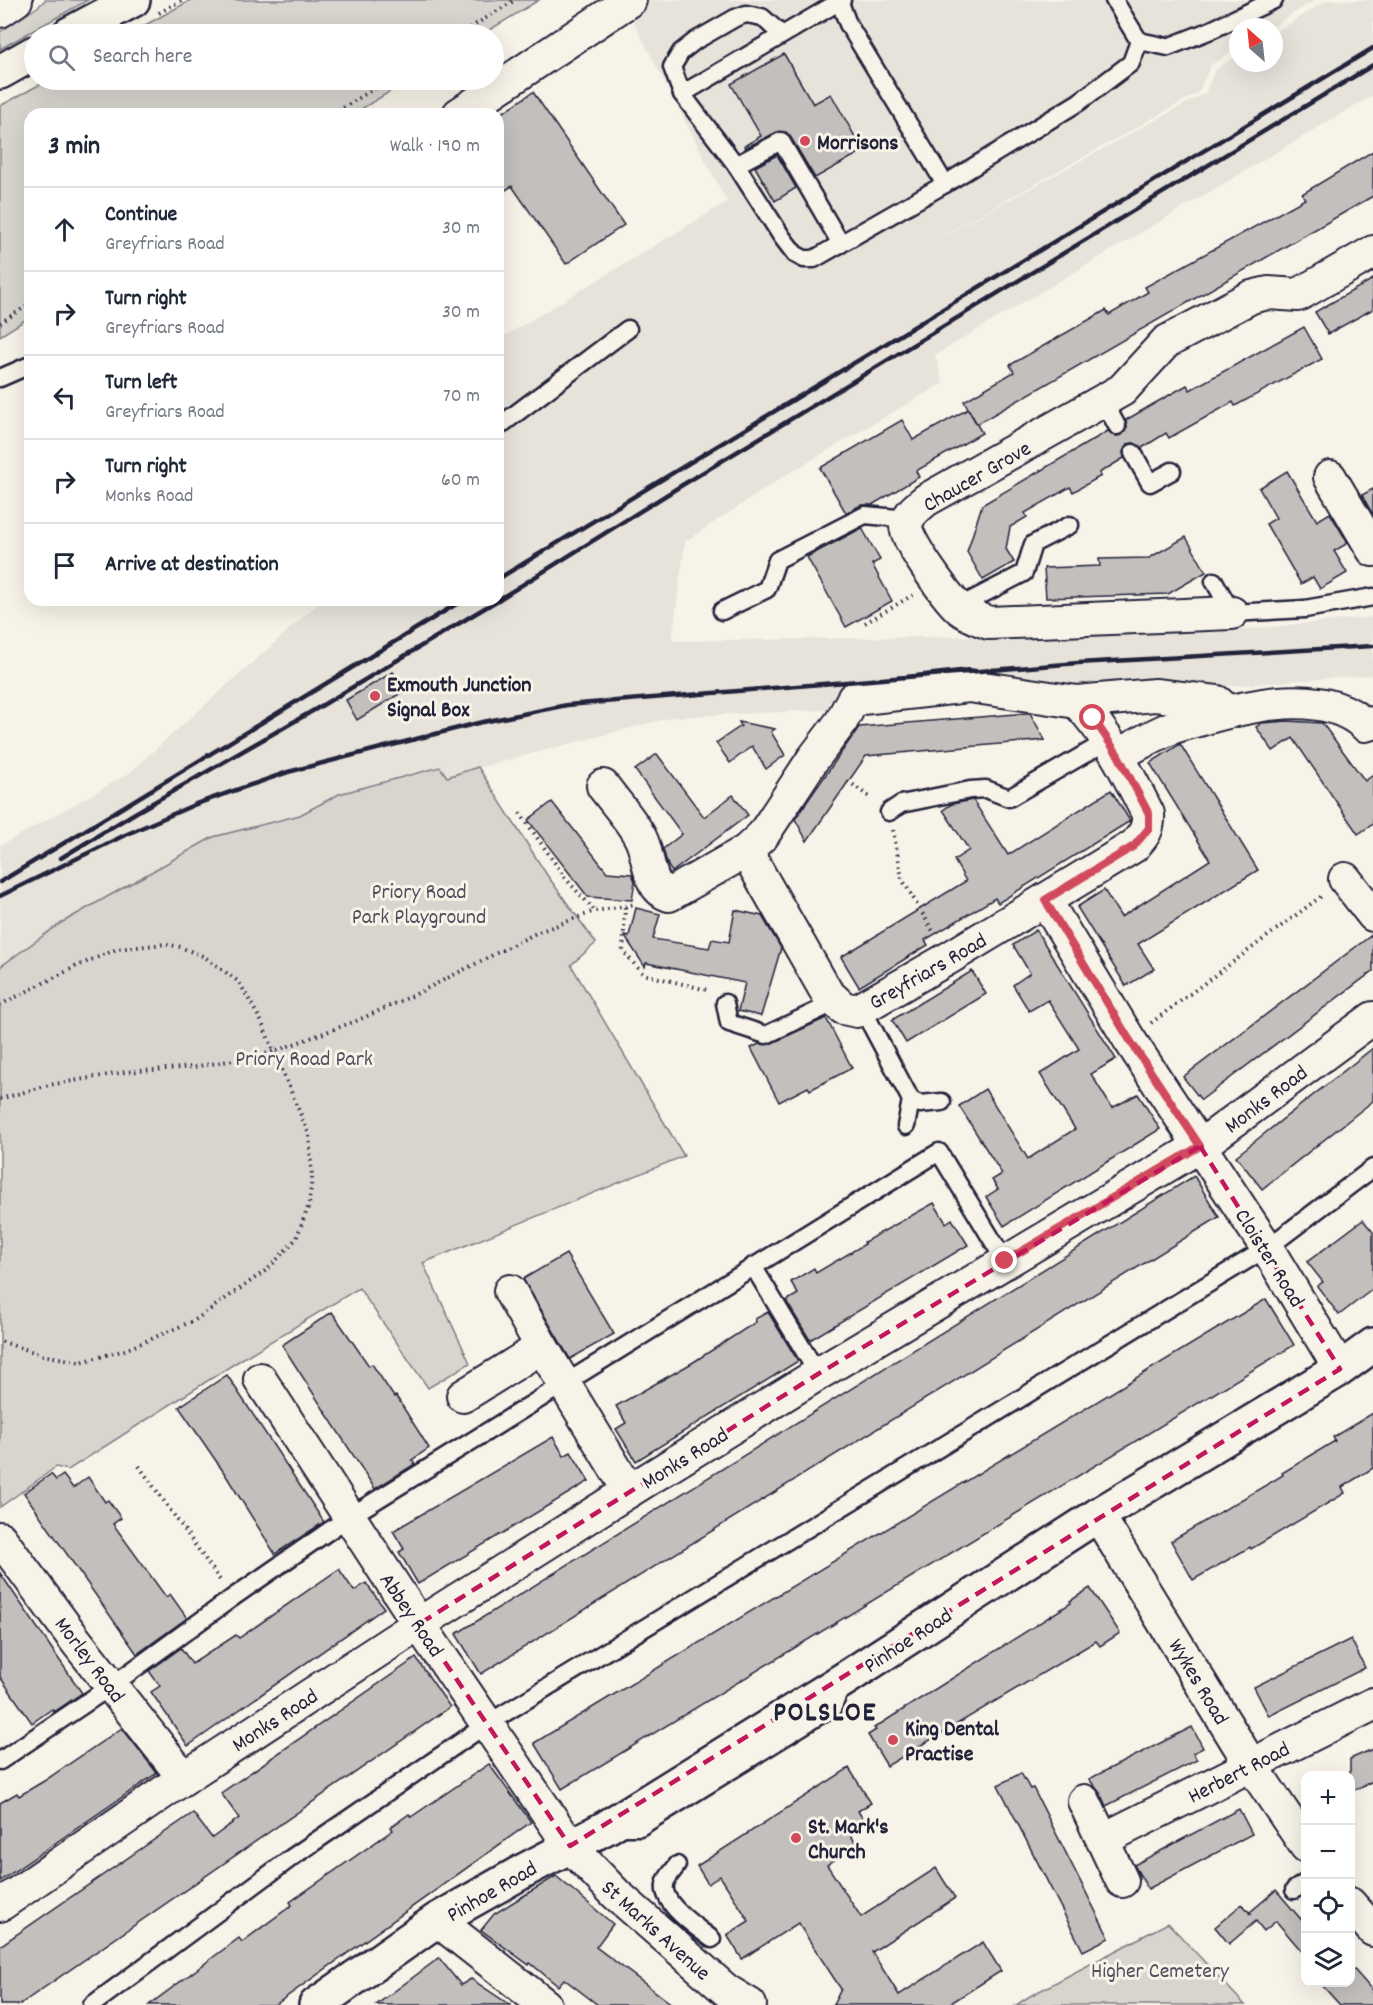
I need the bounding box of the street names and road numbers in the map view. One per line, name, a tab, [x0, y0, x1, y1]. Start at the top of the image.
street label: Chaucer Grove	[918, 435, 1038, 522]
street label: Greyfriars Road	[864, 927, 994, 1019]
street label: Monks Road	[1219, 1059, 1315, 1142]
street label: Cloister Road	[1225, 1203, 1311, 1314]
street label: Monks Road	[636, 1421, 735, 1499]
street label: Abbey Road	[370, 1568, 450, 1664]
street label: Pinhoe Road	[859, 1602, 959, 1682]
street label: Morley Road	[45, 1612, 131, 1711]
street label: Wykes Road	[1159, 1634, 1235, 1732]
street label: Monks Road	[227, 1682, 325, 1761]
street label: Herbert Road	[1183, 1735, 1296, 1813]
street label: Pinhoe Road	[442, 1855, 544, 1931]
street label: St Marks Avenue	[593, 1874, 716, 1989]

